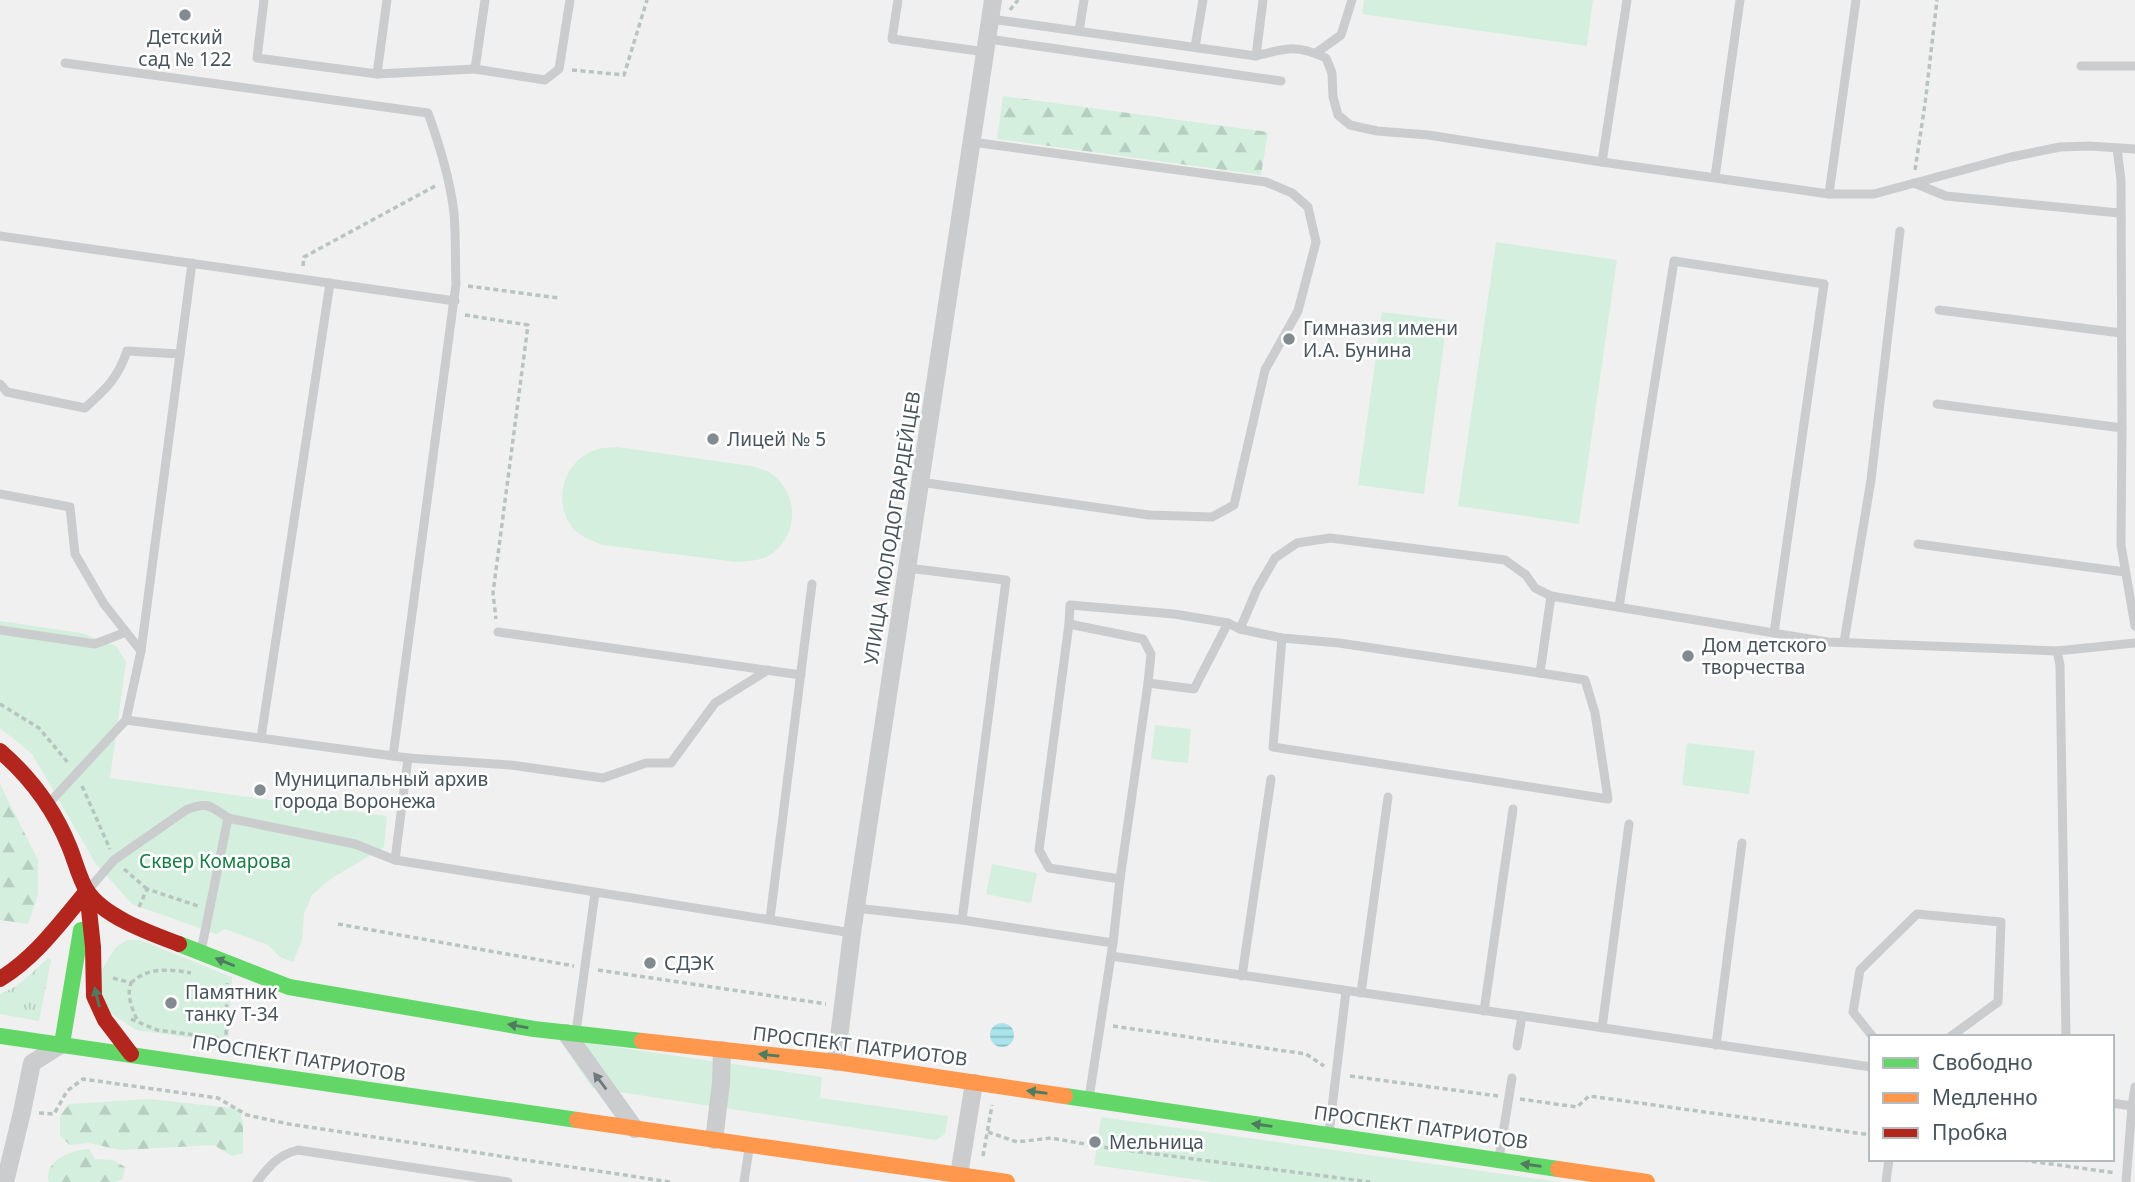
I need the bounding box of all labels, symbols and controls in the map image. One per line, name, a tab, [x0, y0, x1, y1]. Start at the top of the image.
marker: Детский сад № 122	[177, 7, 193, 23]
place label: Детский сад № 122	[138, 24, 232, 72]
place label: Гимназия имени И.А. Бунина	[1303, 315, 1458, 363]
marker: Гимназия имени И.А. Бунина	[1281, 331, 1297, 347]
street label: УЛИЦА МОЛОДОГВАРДЕЙЦЕВ	[858, 389, 926, 667]
place label: Лицей № 5	[727, 426, 826, 452]
marker: Лицей № 5	[705, 431, 721, 447]
place label: Дом детского творчества	[1702, 632, 1827, 680]
marker: Дом детского творчества	[1680, 648, 1696, 664]
place label: Муниципальный архив города Воронежа	[274, 766, 488, 814]
marker: Муниципальный архив города Воронежа	[252, 782, 268, 798]
park label: Сквер Комарова	[139, 848, 291, 874]
place label: СДЭК	[664, 950, 714, 976]
marker: СДЭК	[642, 955, 658, 971]
one-way arrow	[215, 956, 236, 967]
place label: Памятник танку Т-34	[185, 979, 279, 1027]
one-way arrow	[91, 985, 102, 1007]
marker: Памятник танку Т-34	[163, 995, 179, 1011]
one-way arrow	[507, 1020, 529, 1031]
street label: ПРОСПЕКТ ПАТРИОТОВ	[751, 1020, 969, 1072]
street label: ПРОСПЕКТ ПАТРИОТОВ	[190, 1028, 408, 1088]
legend	[1869, 1035, 2114, 1161]
text: Свободно	[1932, 1048, 2033, 1076]
one-way arrow	[757, 1049, 779, 1060]
one-way arrow	[594, 1072, 608, 1090]
text: Медленно	[1932, 1083, 2038, 1111]
one-way arrow	[1026, 1086, 1048, 1097]
street label: ПРОСПЕКТ ПАТРИОТОВ	[1312, 1099, 1530, 1155]
text: Пробка	[1932, 1118, 2008, 1146]
one-way arrow	[1251, 1119, 1273, 1130]
place label: Мельница	[1109, 1129, 1204, 1155]
marker: Мельница	[1087, 1134, 1103, 1150]
one-way arrow	[1520, 1159, 1542, 1170]

